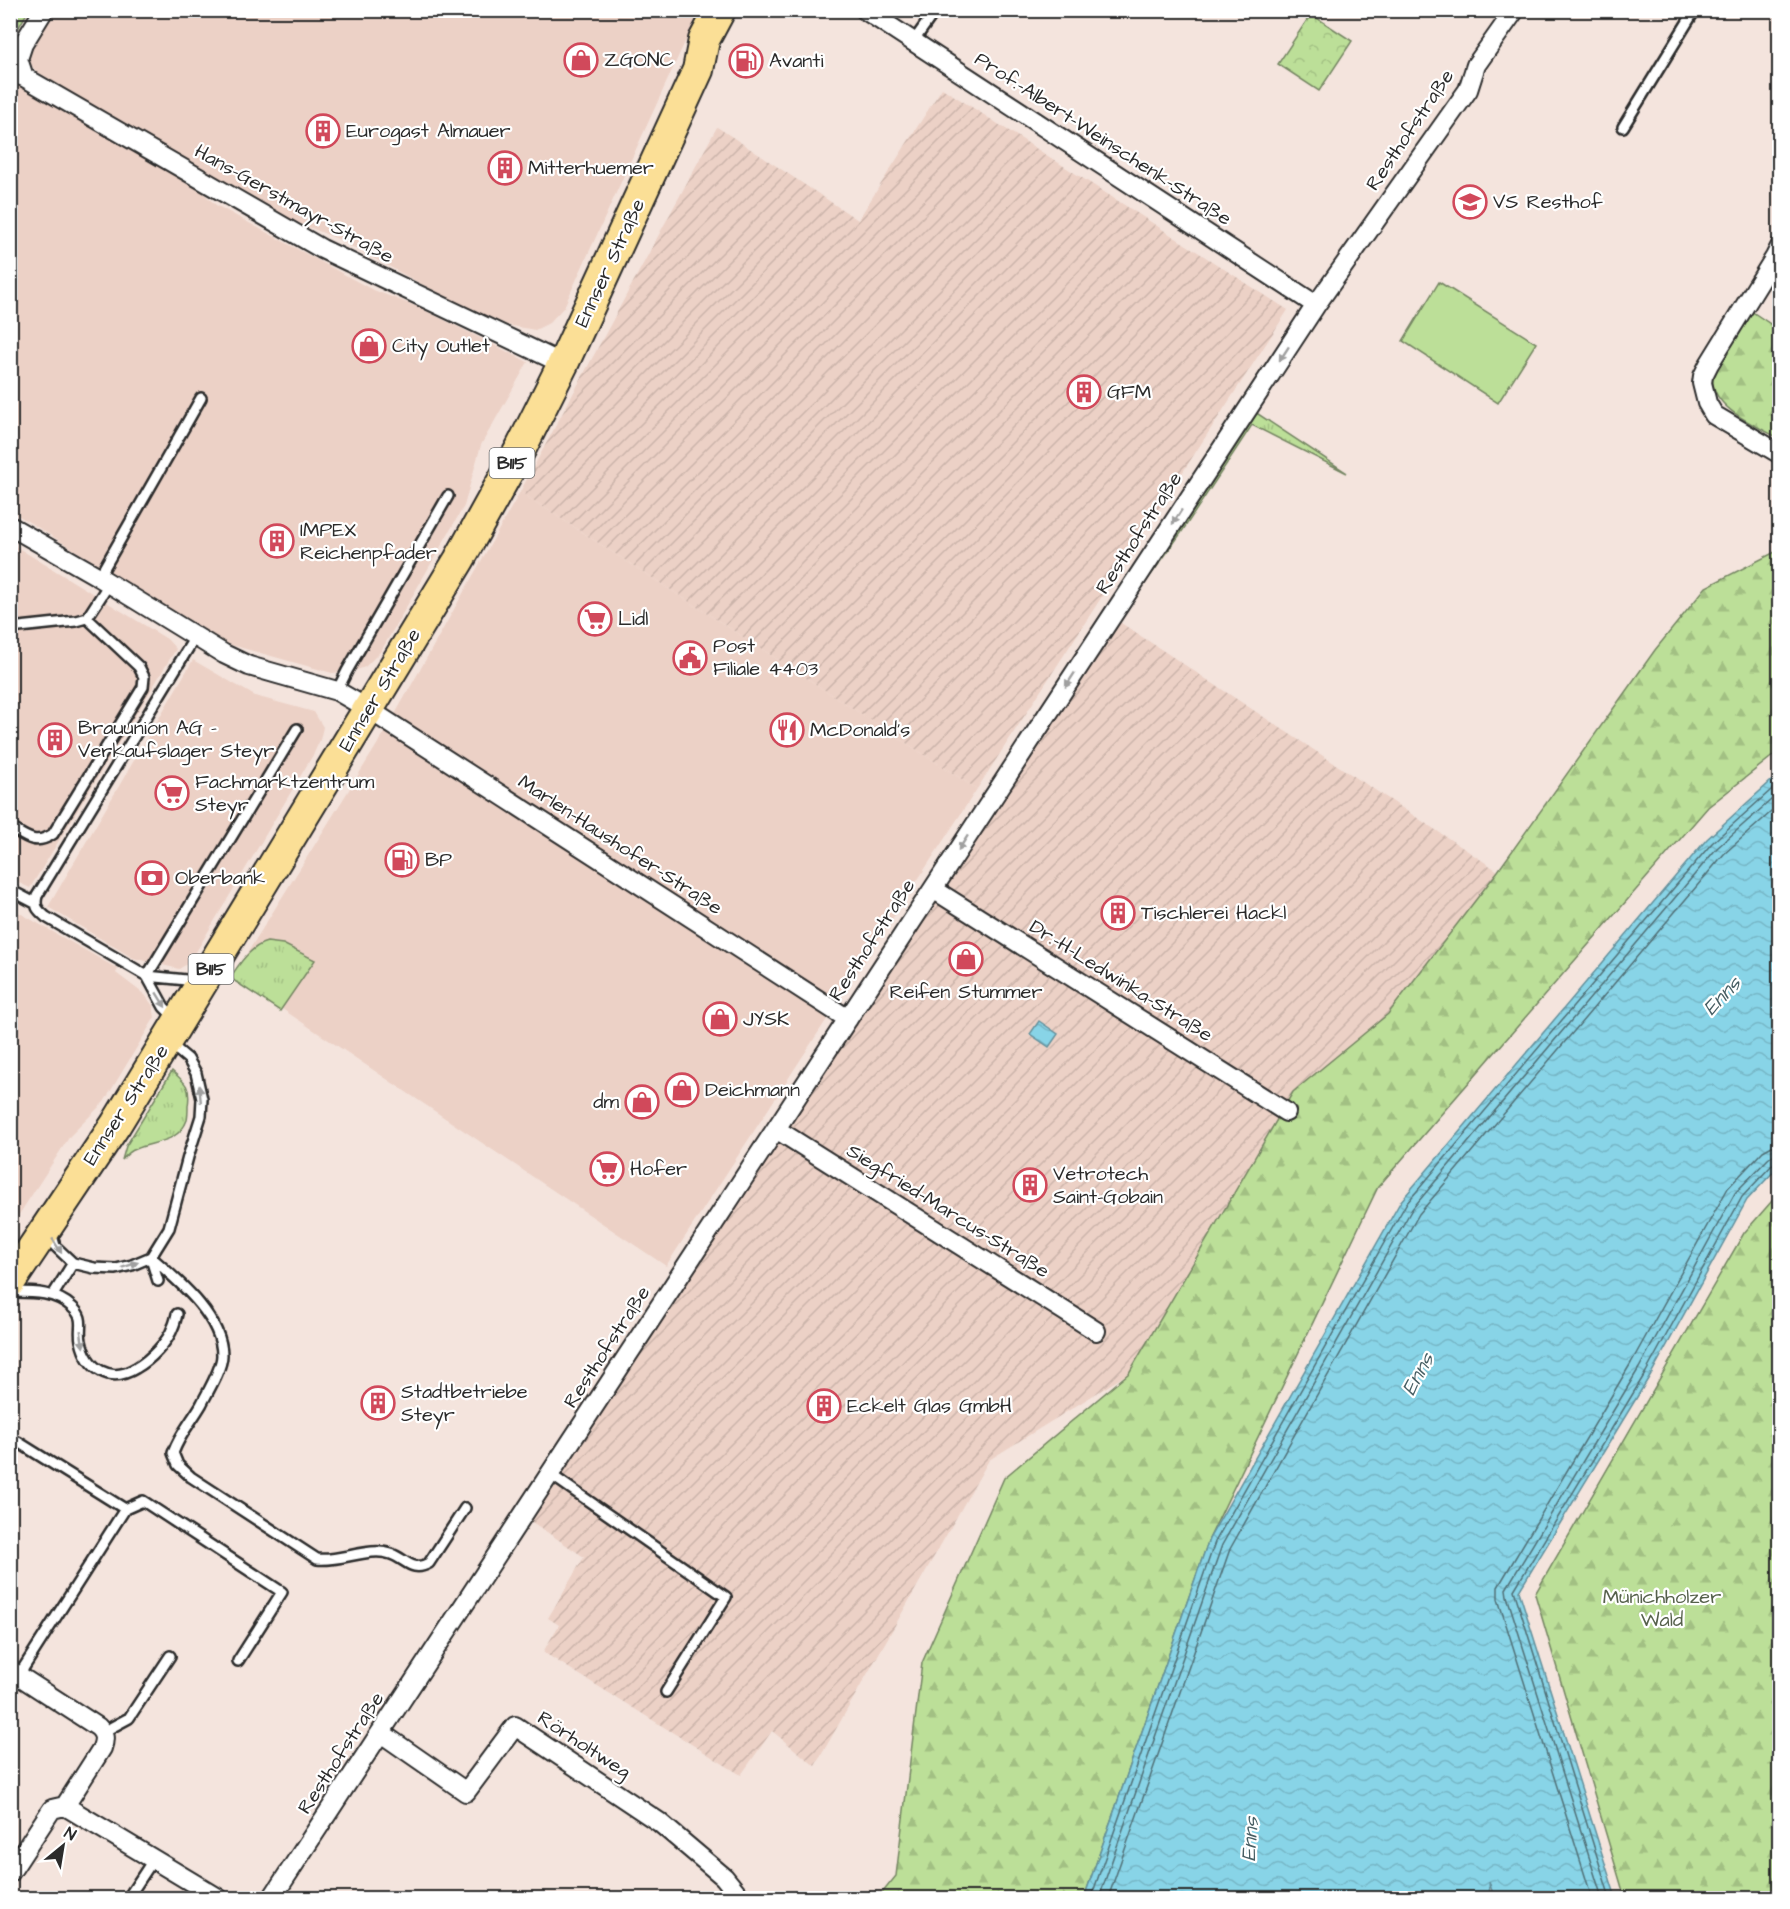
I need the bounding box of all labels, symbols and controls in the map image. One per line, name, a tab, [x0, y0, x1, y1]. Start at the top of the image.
shop icon: ZGONC	[563, 42, 599, 78]
fuel station icon: Avanti	[728, 43, 764, 79]
street label: Prof.-Albert-Weinschenk-Straße	[969, 45, 1237, 233]
place label: ZGONC	[604, 46, 674, 74]
place label: Avanti	[769, 47, 823, 75]
street label: Resthofstraße	[1359, 64, 1461, 196]
building icon: Eurogast Almauer	[305, 113, 341, 149]
place label: Eurogast Almauer	[346, 117, 511, 146]
street label: Hans-Gerstmayr-Straße	[189, 138, 399, 271]
building icon: Mitterhuemer	[487, 150, 523, 186]
place label: Mitterhuemer	[528, 154, 654, 182]
school or university icon: VS Resthof	[1452, 184, 1488, 220]
place label: VS Resthof	[1493, 188, 1603, 216]
street label: Ennser Straße	[568, 194, 652, 332]
shop icon: City Outlet	[351, 328, 387, 364]
place label: City Outlet	[392, 332, 490, 361]
one-way arrow	[1278, 346, 1290, 362]
building icon: GFM	[1066, 374, 1102, 410]
place label: GFM	[1107, 378, 1151, 406]
road number: B115	[490, 448, 534, 478]
street label: Resthofstraße	[1089, 466, 1189, 600]
one-way arrow	[1172, 509, 1183, 525]
place label: IMPEX Reichenpfader	[300, 516, 437, 567]
building icon: IMPEX Reichenpfader	[259, 523, 295, 559]
supermarket icon: Lidl	[577, 601, 613, 637]
place label: Lidl	[618, 605, 648, 633]
street label: Ennser Straße	[332, 623, 428, 757]
place label: Post Filiale 4403	[713, 632, 818, 683]
public building icon: Post Filiale 4403	[672, 640, 708, 676]
one-way arrow	[1064, 672, 1075, 688]
restaurant icon: McDonald's	[769, 712, 805, 748]
place label: Brauunion AG - Verkaufslager Steyr	[78, 714, 274, 766]
place label: McDonald's	[810, 716, 910, 744]
building icon: Brauunion AG - Verkaufslager Steyr	[37, 722, 73, 758]
place label: Fachmarktzentrum Steyr	[195, 768, 375, 820]
street label: Marlen-Haushofer-Straße	[512, 768, 728, 922]
supermarket icon: Fachmarktzentrum Steyr	[154, 775, 190, 811]
one-way arrow	[957, 835, 968, 851]
fuel station icon: BP	[384, 842, 420, 878]
place label: BP	[425, 846, 452, 874]
bank icon: Oberbank	[134, 860, 170, 896]
place label: Oberbank	[175, 864, 265, 892]
street label: Resthofstraße	[822, 873, 922, 1007]
building icon: Tischlerei Hackl	[1100, 895, 1136, 931]
place label: Tischlerei Hackl	[1141, 899, 1286, 927]
street label: Dr.-H-Ledwinka-Straße	[1024, 913, 1218, 1049]
shop icon: Reifen Stummer	[948, 941, 984, 977]
road number: B115	[188, 954, 234, 984]
water label: Enns	[1696, 969, 1749, 1022]
place label: Reifen Stummer	[890, 978, 1042, 1006]
one-way arrow	[156, 992, 167, 1008]
shop icon: JYSK	[702, 1001, 738, 1037]
place label: JYSK	[743, 1005, 789, 1033]
street label: Ennser Straße	[76, 1039, 176, 1171]
shop icon: Deichmann	[664, 1072, 700, 1108]
place label: Deichmann	[705, 1076, 800, 1104]
one-way arrow	[195, 1084, 205, 1103]
shop icon: dm	[624, 1084, 660, 1120]
place label: dm	[593, 1088, 619, 1116]
street label: Siegfried-Marcus-Straße	[841, 1137, 1055, 1286]
supermarket icon: Hofer	[589, 1151, 625, 1187]
place label: Hofer	[630, 1155, 687, 1183]
place label: Vetrotech Saint-Gobain	[1053, 1160, 1163, 1211]
building icon: Vetrotech Saint-Gobain	[1012, 1167, 1048, 1203]
one-way arrow	[52, 1237, 63, 1254]
one-way arrow	[121, 1259, 139, 1269]
street label: Resthofstraße	[557, 1280, 657, 1414]
one-way arrow	[78, 1330, 87, 1349]
water label: Enns	[1395, 1346, 1442, 1400]
place label: Stadtbetriebe Steyr	[401, 1378, 528, 1430]
building icon: Stadtbetriebe Steyr	[360, 1385, 396, 1421]
building icon: Eckelt Glas GmbH	[806, 1388, 842, 1424]
place label: Eckelt Glas GmbH	[847, 1392, 1012, 1420]
park label: Münichholzer Wald	[1603, 1583, 1721, 1634]
street label: Resthofstraße	[291, 1686, 391, 1820]
street label: Rörholtweg	[531, 1704, 636, 1787]
water label: Enns	[1234, 1815, 1266, 1862]
north arrow	[33, 1816, 93, 1876]
text: N	[60, 1822, 80, 1846]

